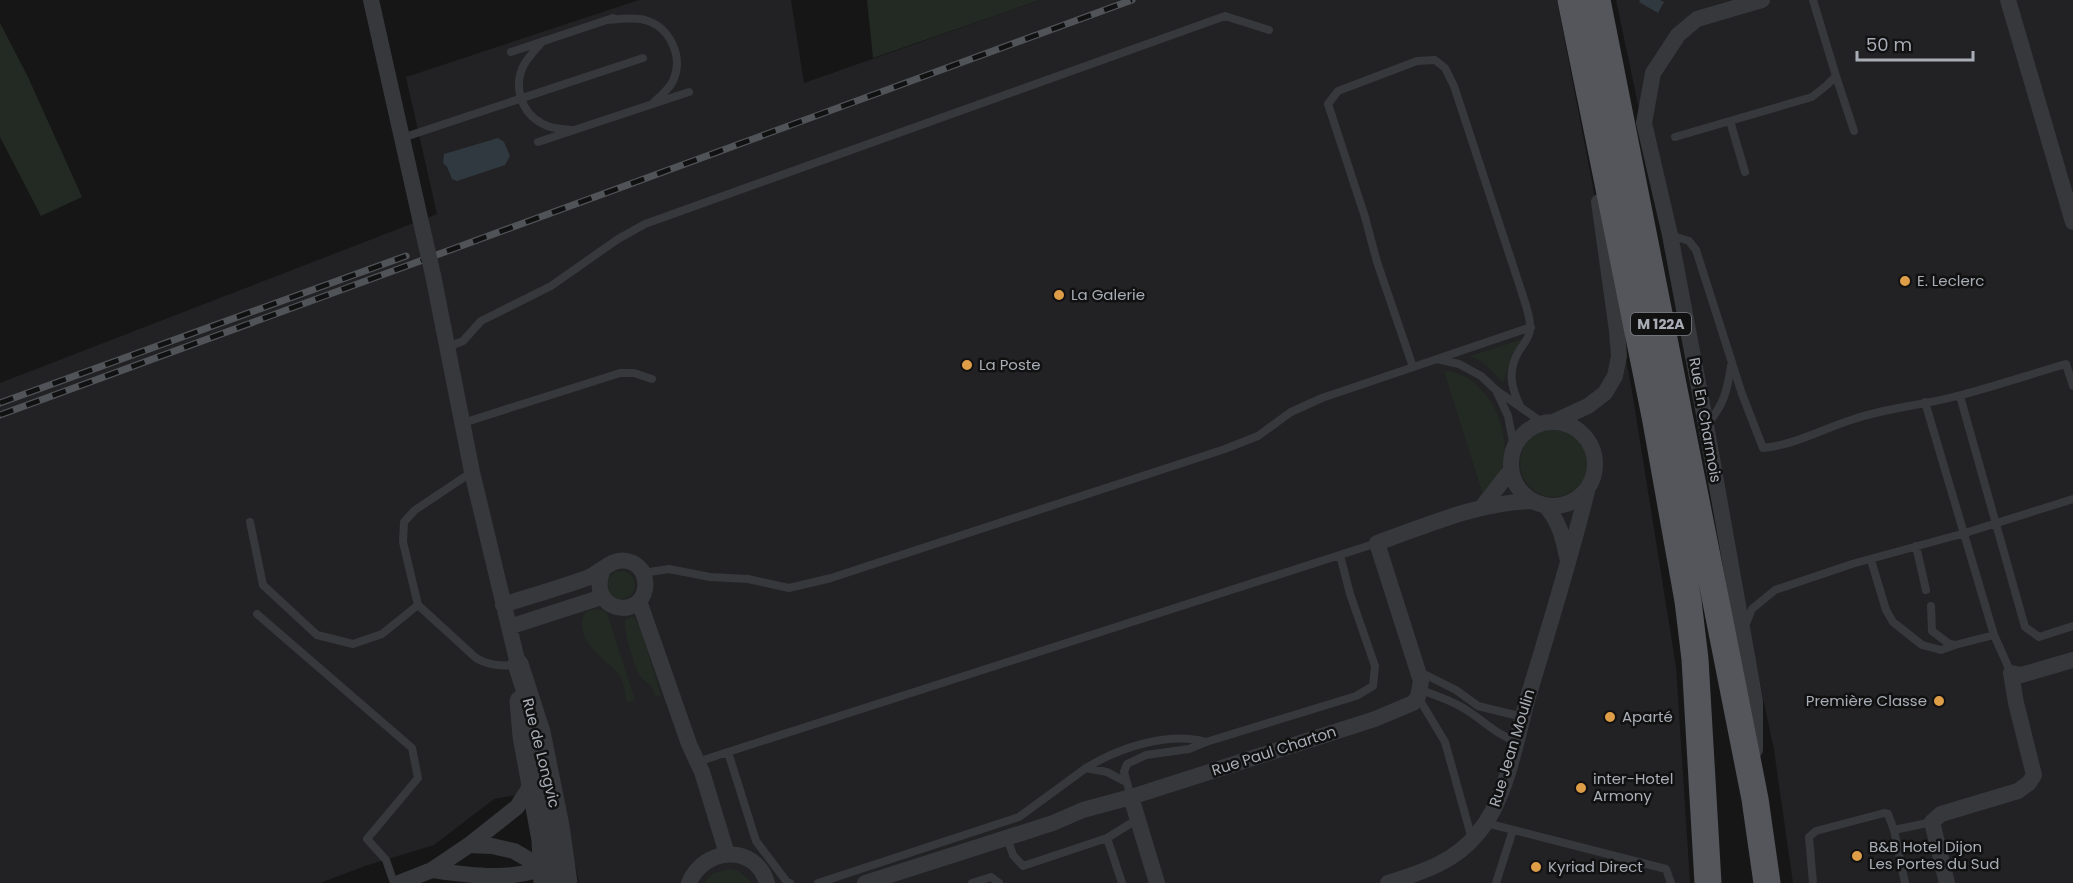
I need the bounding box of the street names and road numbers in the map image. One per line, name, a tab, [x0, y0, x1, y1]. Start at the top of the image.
road number: M 122A	[1631, 313, 1691, 335]
street label: Rue En Charmois	[1684, 356, 1727, 484]
street label: Rue Jean Moulin	[1484, 686, 1539, 809]
street label: Rue de Longvic	[518, 696, 565, 810]
street label: Rue Paul Charton	[1209, 720, 1339, 781]

